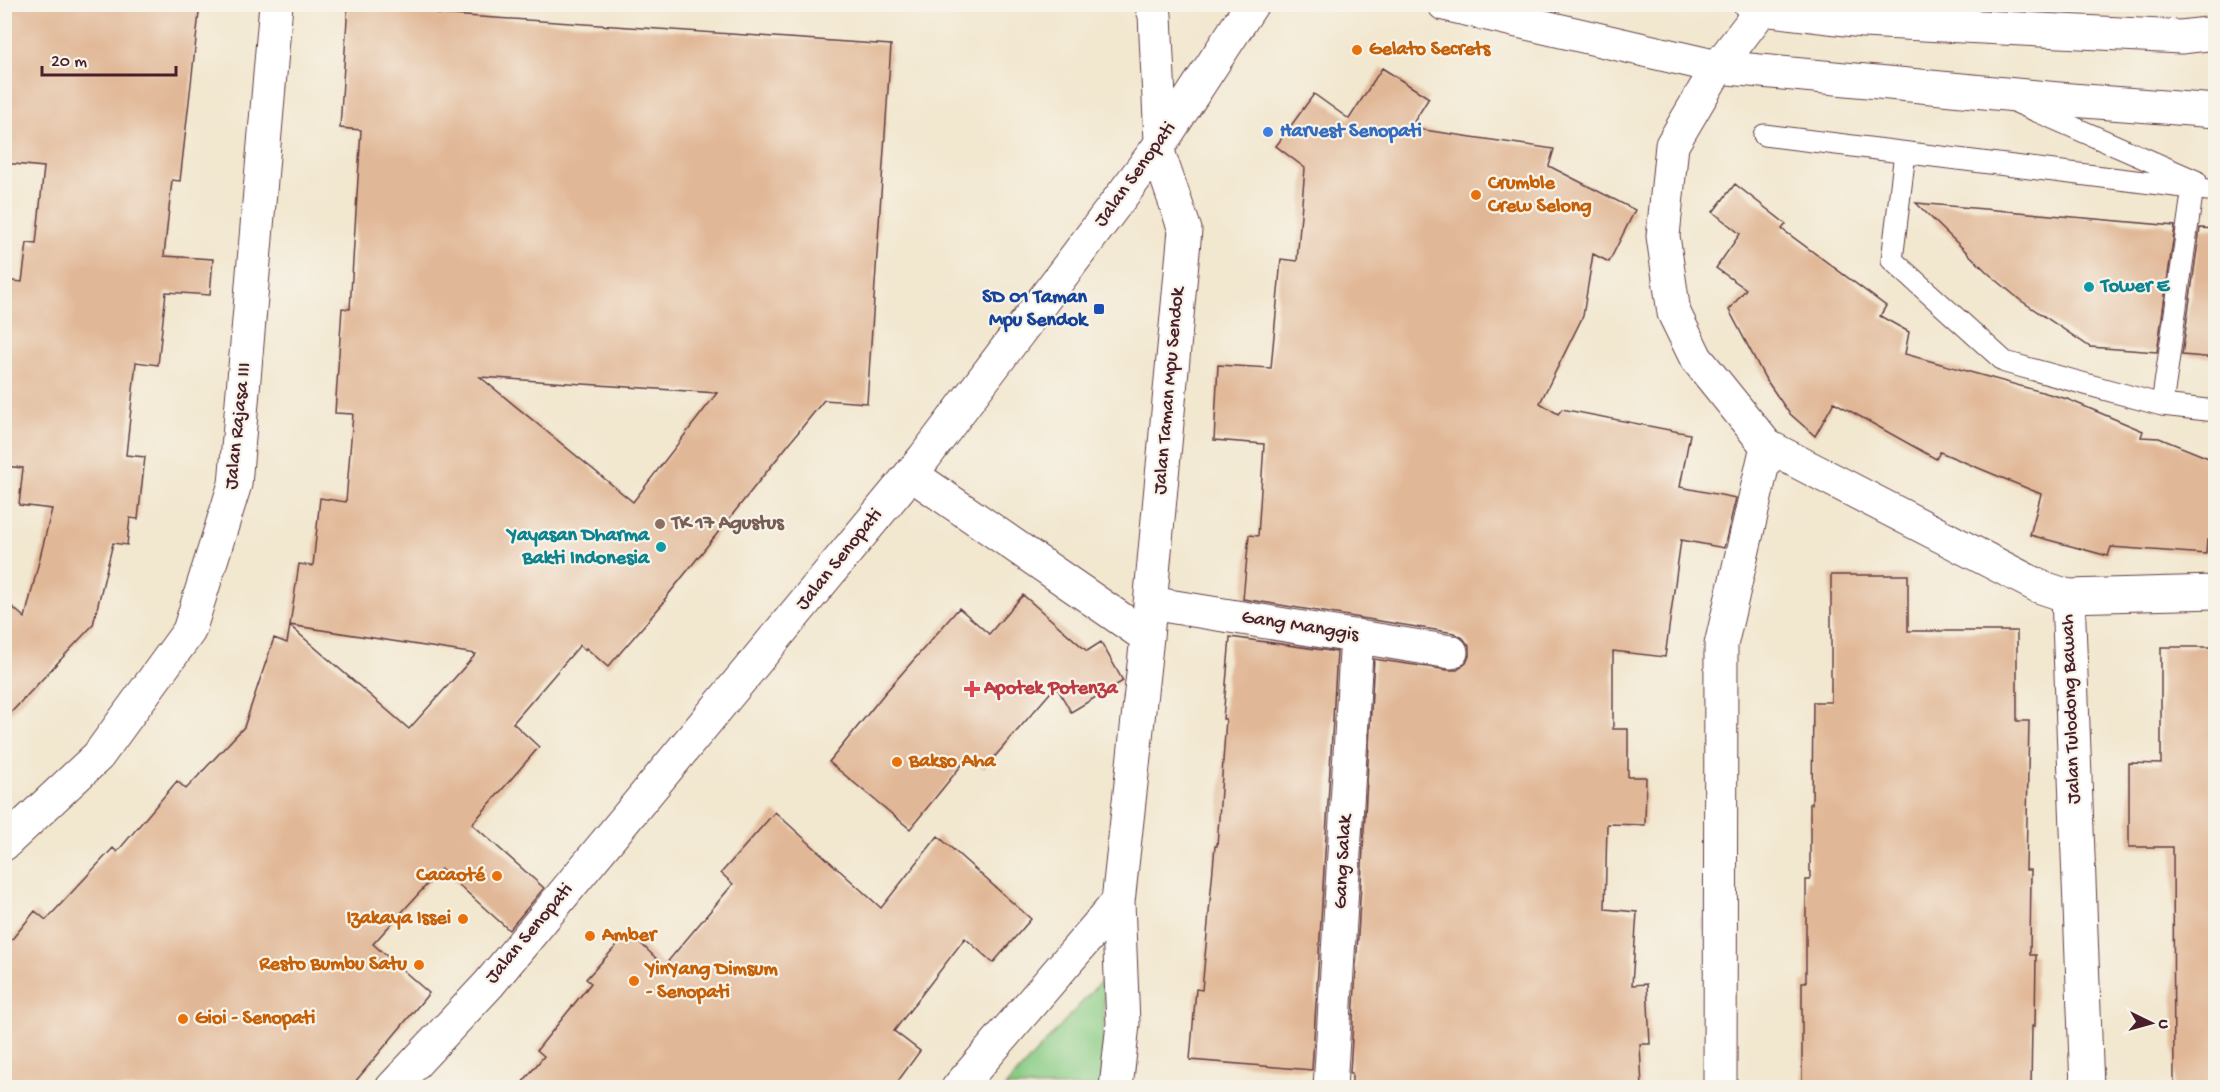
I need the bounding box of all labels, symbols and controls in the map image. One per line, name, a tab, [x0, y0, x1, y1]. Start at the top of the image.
scale bar	[42, 39, 176, 77]
place label: Gelato Secrets	[1369, 39, 1492, 62]
marker: Gelato Secrets	[1350, 43, 1364, 57]
text: 20 m	[51, 52, 87, 73]
street label: Jalan Senopati	[1090, 118, 1182, 232]
place label: Harvest Senopati	[1280, 121, 1422, 144]
marker: Harvest Senopati	[1261, 125, 1275, 139]
place label: Crumble Crew Selong	[1487, 173, 1592, 219]
marker: Crumble Crew Selong	[1469, 188, 1483, 202]
place label: Tower E	[2099, 276, 2171, 299]
marker: Tower E	[2082, 280, 2096, 294]
street label: Jalan Taman Mpu Sendok	[1149, 284, 1191, 495]
place label: SD 01 Taman Mpu Sendok	[982, 287, 1089, 333]
marker: SD 01 Taman Mpu Sendok	[1092, 302, 1106, 316]
street label: Jalan Rajasa III	[221, 361, 257, 491]
street label: Jalan Senopati	[792, 504, 888, 616]
place label: TK 17 Agustus	[670, 513, 785, 536]
marker: TK 17 Agustus	[653, 517, 667, 531]
place label: Yayasan Dharma Bakti Indonesia	[506, 525, 650, 571]
marker: Yayasan Dharma Bakti Indonesia	[654, 540, 668, 554]
street label: Gang Manggis	[1240, 606, 1361, 648]
street label: Jalan Tulodong Bawah	[2057, 614, 2087, 804]
place label: Apotek Potenza	[983, 678, 1118, 701]
marker: Apotek Potenza	[965, 682, 979, 696]
place label: Bakso Aha	[908, 751, 996, 774]
marker: Bakso Aha	[890, 755, 904, 769]
street label: Gang Salak	[1330, 812, 1358, 910]
place label: Cacaoté	[415, 865, 486, 888]
marker: Cacaoté	[490, 869, 504, 883]
street label: Jalan Senopati	[481, 879, 579, 989]
place label: Izakaya Issei	[346, 908, 451, 931]
marker: Izakaya Issei	[456, 912, 470, 926]
place label: Amber	[601, 925, 658, 948]
marker: Amber	[583, 929, 597, 943]
place label: Resto Bumbu Satu	[258, 954, 408, 977]
marker: Resto Bumbu Satu	[412, 958, 426, 972]
place label: YinYang Dimsum - Senopati	[644, 959, 778, 1005]
marker: YinYang Dimsum - Senopati	[627, 974, 641, 988]
north arrow	[2121, 993, 2181, 1053]
place label: Gioi - Senopati	[195, 1008, 315, 1031]
marker: Gioi - Senopati	[176, 1012, 190, 1026]
text: U	[2153, 1019, 2172, 1030]

